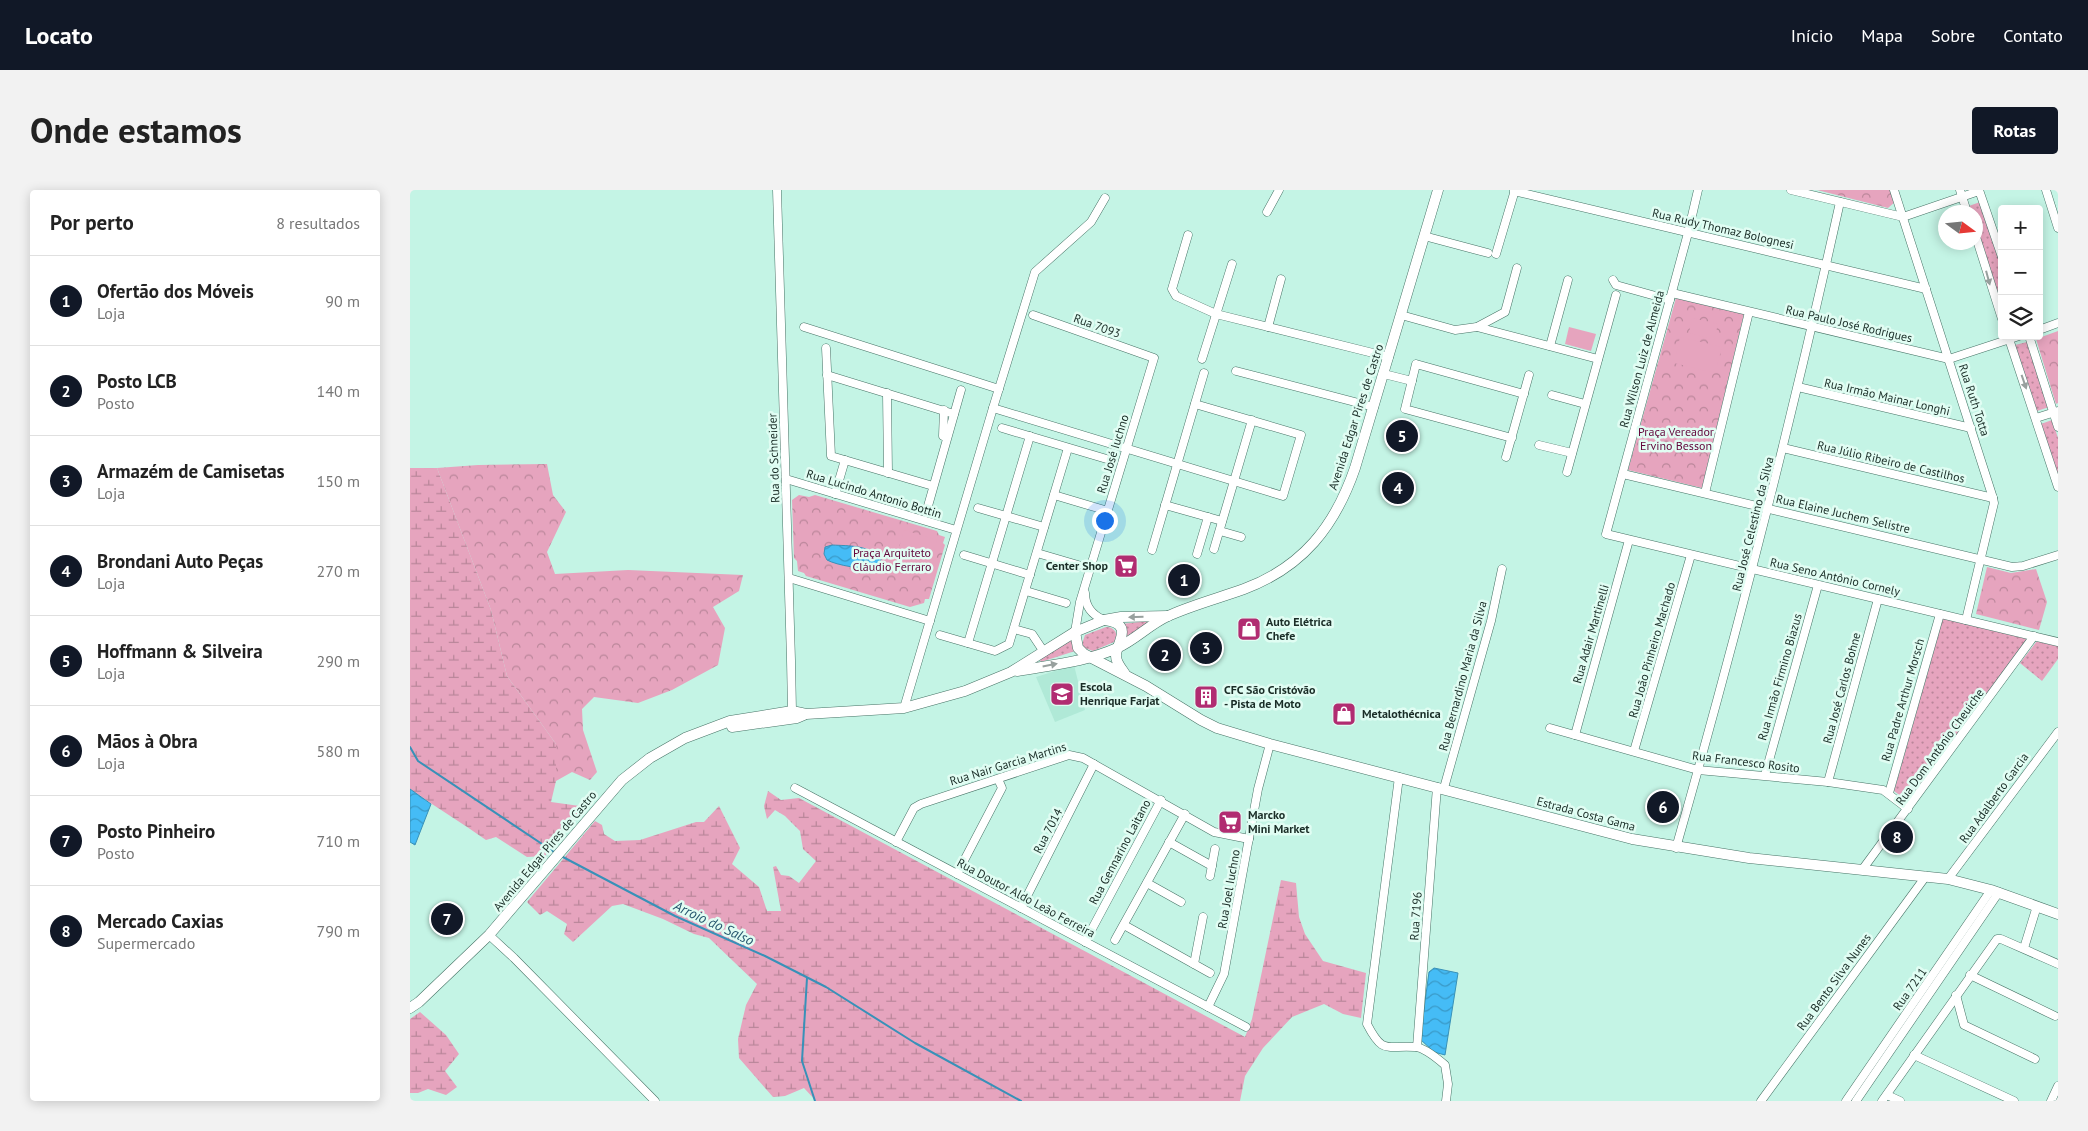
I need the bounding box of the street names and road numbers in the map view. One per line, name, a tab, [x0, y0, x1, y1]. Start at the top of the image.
street label: Rua Rudy Thomaz Bolognesi	[1651, 205, 1795, 252]
street label: Rua Wilson Luiz de Almeida	[1616, 289, 1667, 429]
street label: Rua Paulo José Rodrigues	[1784, 302, 1914, 345]
street label: Rua 7093	[1072, 310, 1123, 341]
street label: Avenida Edgar Pires de Castro	[1325, 342, 1386, 492]
street label: Rua Ruth Totta	[1956, 362, 1993, 438]
street label: Rua Irmão Mainar Longhi	[1823, 375, 1952, 418]
street label: Rua do Schneider	[764, 413, 783, 503]
street label: Rua José Iuchno	[1093, 413, 1132, 495]
street label: Rua Júlio Ribeiro de Castilhos	[1816, 437, 1966, 486]
street label: Rua José Celestino da Silva	[1729, 455, 1776, 593]
street label: Rua Lucindo Antonio Bottin	[805, 466, 944, 521]
street label: Rua Elaine Juchem Selistre	[1775, 491, 1912, 536]
street label: Rua Seno Antônio Cornely	[1769, 554, 1902, 599]
street label: Rua João Pinheiro Machado	[1625, 580, 1678, 719]
street label: Rua Adair Martinelli	[1569, 583, 1612, 685]
street label: Rua Bernardino Maria da Silva	[1435, 599, 1490, 752]
street label: Rua Irmão Firmino Biazus	[1754, 612, 1805, 742]
street label: Rua José Carlos Bohne	[1819, 631, 1864, 745]
street label: Rua Padre Arthur Morsch	[1878, 637, 1927, 763]
street label: Rua Dom Antônio Cheuiche	[1892, 686, 1987, 808]
street label: Rua Nair Garcia Martins	[948, 739, 1068, 788]
street label: Rua Francesco Rosito	[1691, 747, 1801, 776]
street label: Rua Adalberto Garcia	[1956, 750, 2031, 846]
street label: Avenida Edgar Pires de Castro	[490, 787, 599, 914]
street label: Estrada Costa Gama	[1535, 793, 1637, 834]
street label: Rua Gennarino Laitano	[1086, 797, 1154, 907]
street label: Rua 7014	[1030, 805, 1066, 856]
street label: Rua Joel Iuchno	[1214, 848, 1243, 930]
street label: Rua Doutor Aldo Leão Ferreira	[955, 855, 1098, 940]
street label: Rua 7196	[1406, 891, 1425, 941]
street label: Rua Bento Silva Nunes	[1793, 930, 1874, 1033]
street label: Rua 7211	[1889, 964, 1930, 1013]

